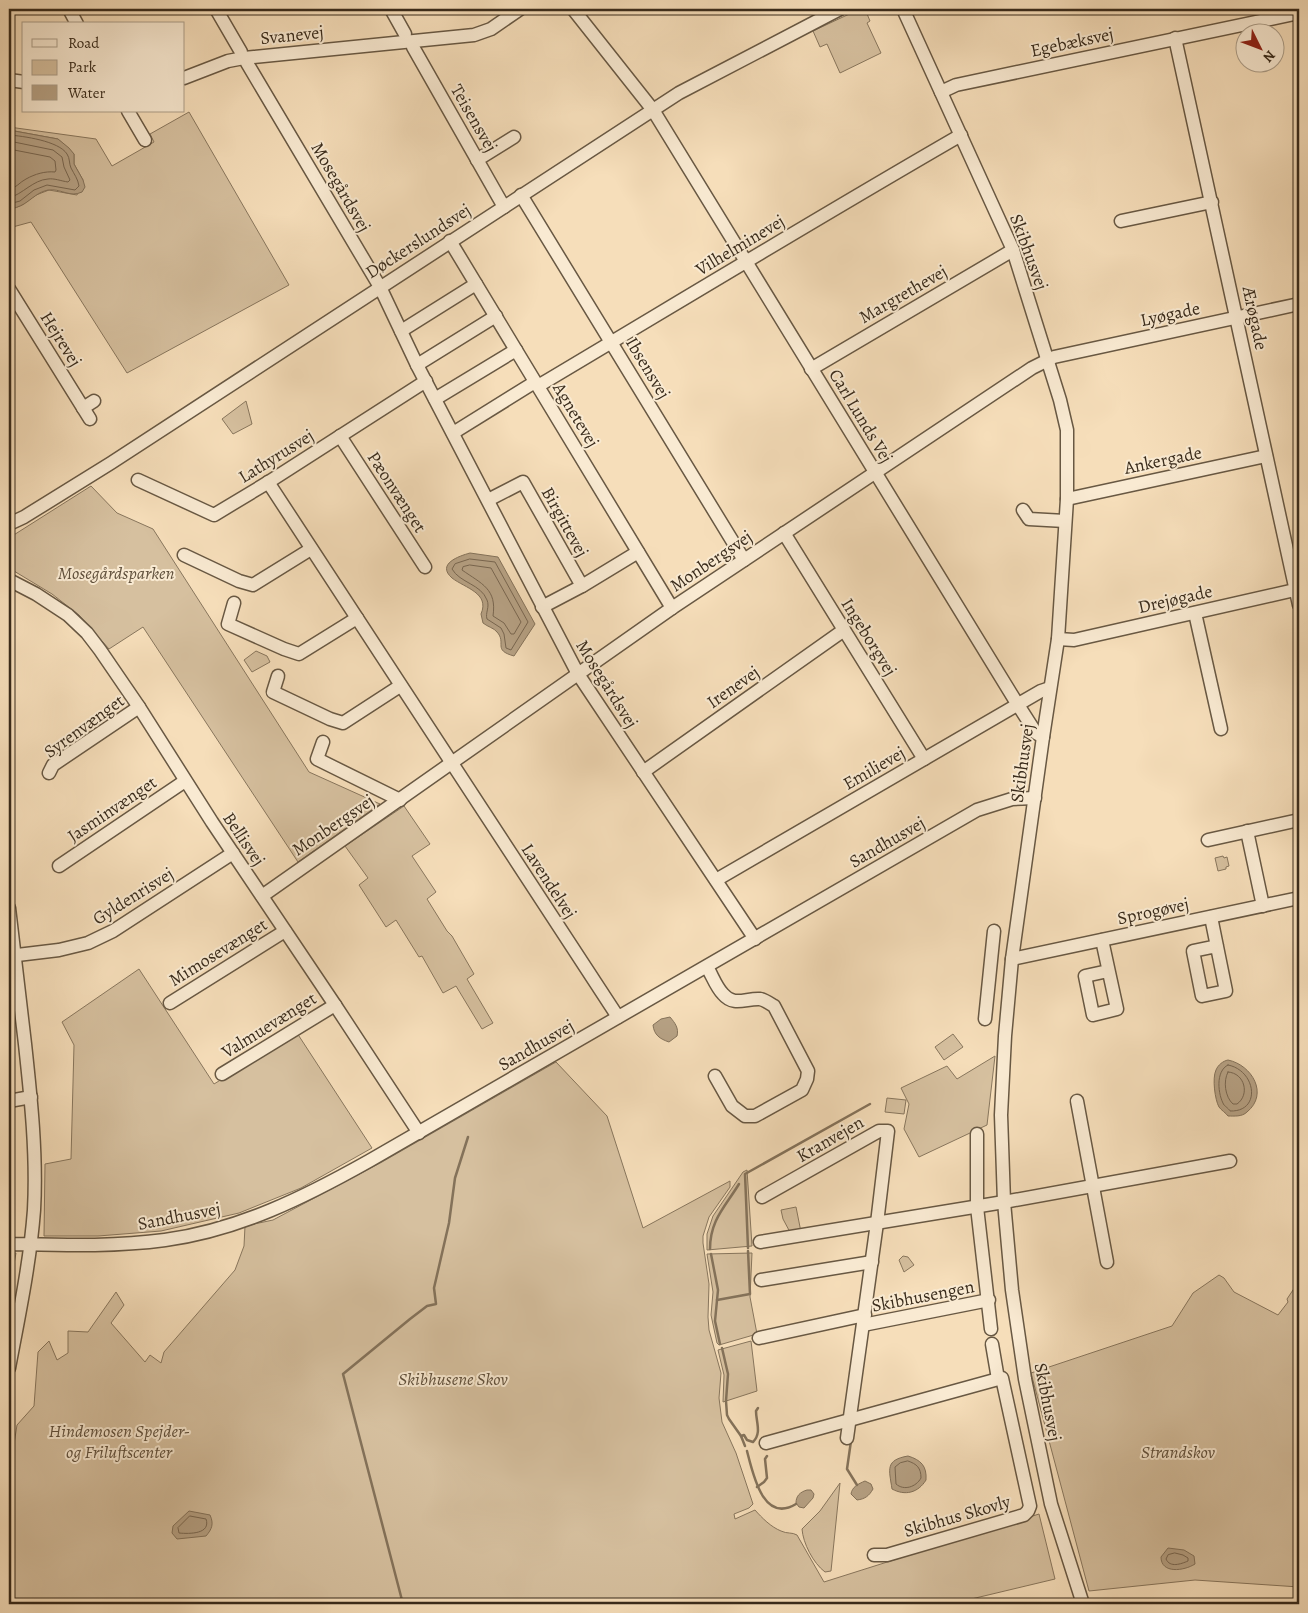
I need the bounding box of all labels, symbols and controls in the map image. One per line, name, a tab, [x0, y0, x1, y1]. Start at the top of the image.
street label: Svanevej	[259, 20, 325, 50]
street label: Egebæksvej	[1028, 21, 1116, 63]
legend	[22, 22, 185, 112]
north arrow	[1236, 22, 1286, 72]
text: Road	[68, 33, 100, 53]
text: N	[1259, 46, 1280, 67]
text: Park	[68, 57, 97, 77]
street label: Teisensvej	[445, 80, 503, 156]
text: Water	[67, 83, 105, 103]
street label: Mosegårdsvej	[306, 138, 376, 236]
street label: Døckerslundsvej	[361, 198, 475, 284]
street label: Vilhelminevej	[690, 209, 789, 282]
street label: Skibhusvej	[1004, 211, 1054, 293]
street label: Margrethevej	[855, 259, 951, 329]
street label: Ærøgade	[1236, 283, 1273, 352]
street label: Lyøgade	[1138, 296, 1202, 332]
street label: Hejrevej	[35, 307, 87, 371]
street label: Ibsensvej	[620, 333, 676, 403]
street label: Carl Lunds Vej	[823, 364, 899, 468]
street label: Agnetevej	[547, 377, 605, 452]
street label: Lathyrusvej	[234, 423, 318, 489]
street label: Ankergade	[1121, 440, 1204, 480]
street label: Pæonvænget	[362, 447, 432, 537]
street label: Birgittevej	[536, 483, 594, 561]
street label: Monbergsvej	[665, 525, 757, 597]
park label: Mosegårdsparken	[58, 561, 174, 585]
street label: Drejøgade	[1135, 579, 1215, 619]
street label: Ingeborgvej	[836, 594, 902, 680]
street label: Mosegårdsvej	[570, 635, 644, 733]
street label: Irenevej	[702, 660, 764, 714]
street label: Syrenvænget	[39, 689, 129, 763]
street label: Skibhusvej	[1005, 722, 1039, 804]
street label: Emilievej	[839, 741, 909, 795]
street label: Jasminvænget	[63, 770, 161, 848]
street label: Monbergsvej	[287, 789, 379, 861]
street label: Bellisvej	[217, 807, 271, 871]
street label: Sandhusvej	[845, 811, 929, 873]
street label: Lavendelvej	[516, 839, 582, 923]
street label: Gyldenrisvej	[88, 862, 178, 930]
street label: Sprogøvej	[1115, 892, 1191, 930]
street label: Mimosevænget	[164, 912, 272, 992]
street label: Valmuevænget	[216, 986, 321, 1064]
street label: Sandhusvej	[494, 1014, 578, 1076]
street label: Kranvejen	[792, 1110, 868, 1168]
street label: Sandhusvej	[135, 1196, 223, 1236]
street label: Skibhusengen	[870, 1274, 976, 1318]
street label: Skibhusvej	[1029, 1361, 1067, 1443]
park label: Skibhusene Skov	[398, 1367, 508, 1391]
park label: Hindemosen Spejder- og Friluftscenter	[48, 1419, 190, 1464]
park label: Strandskov	[1141, 1440, 1216, 1464]
street label: Skibhus Skovly	[901, 1489, 1014, 1543]

